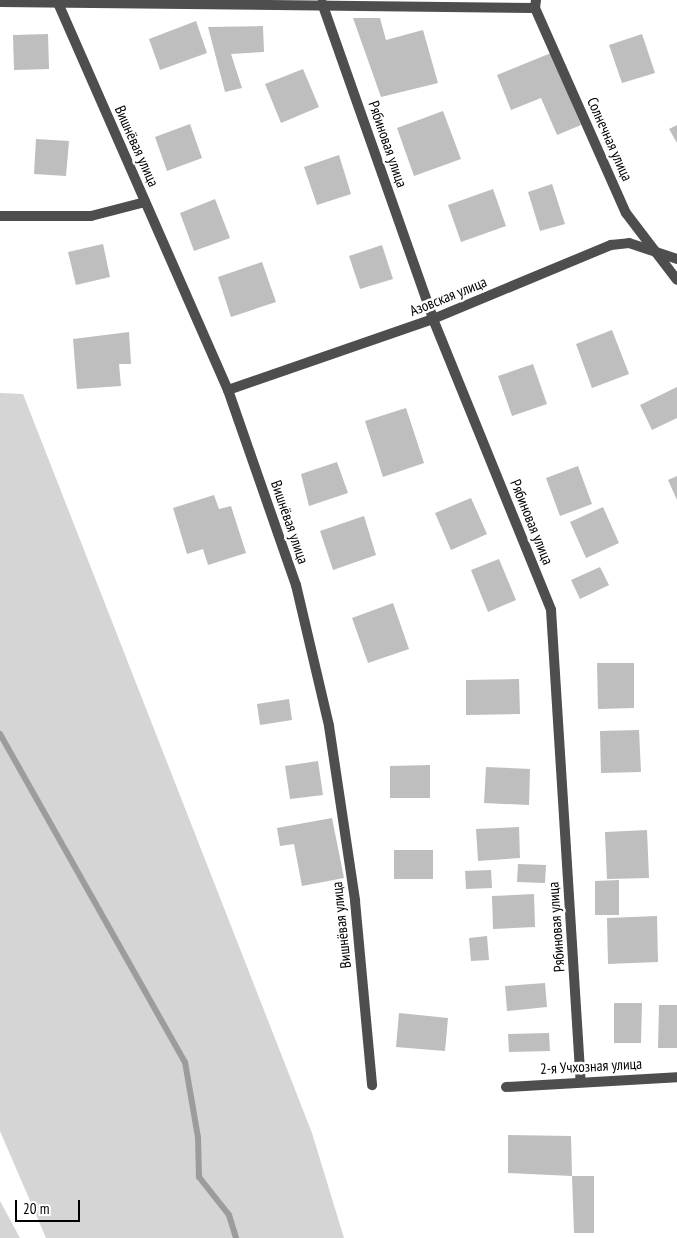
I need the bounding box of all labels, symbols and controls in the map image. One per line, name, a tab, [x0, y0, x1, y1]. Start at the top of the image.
street label: Солнечная улица	[583, 94, 637, 184]
street label: Рябиновая улица	[365, 98, 411, 190]
street label: Вишнёвая улица	[111, 103, 163, 189]
street label: Азовская улица	[407, 272, 489, 320]
street label: Рябиновая улица	[507, 477, 557, 567]
street label: Вишнёвая улица	[267, 478, 313, 566]
street label: Вишнёвая улица	[327, 881, 355, 969]
street label: Рябиновая улица	[544, 881, 568, 973]
street label: 2-я Учхозная улица	[539, 1054, 643, 1078]
scale bar	[18, 1190, 82, 1222]
text: 20 m	[23, 1199, 49, 1218]

